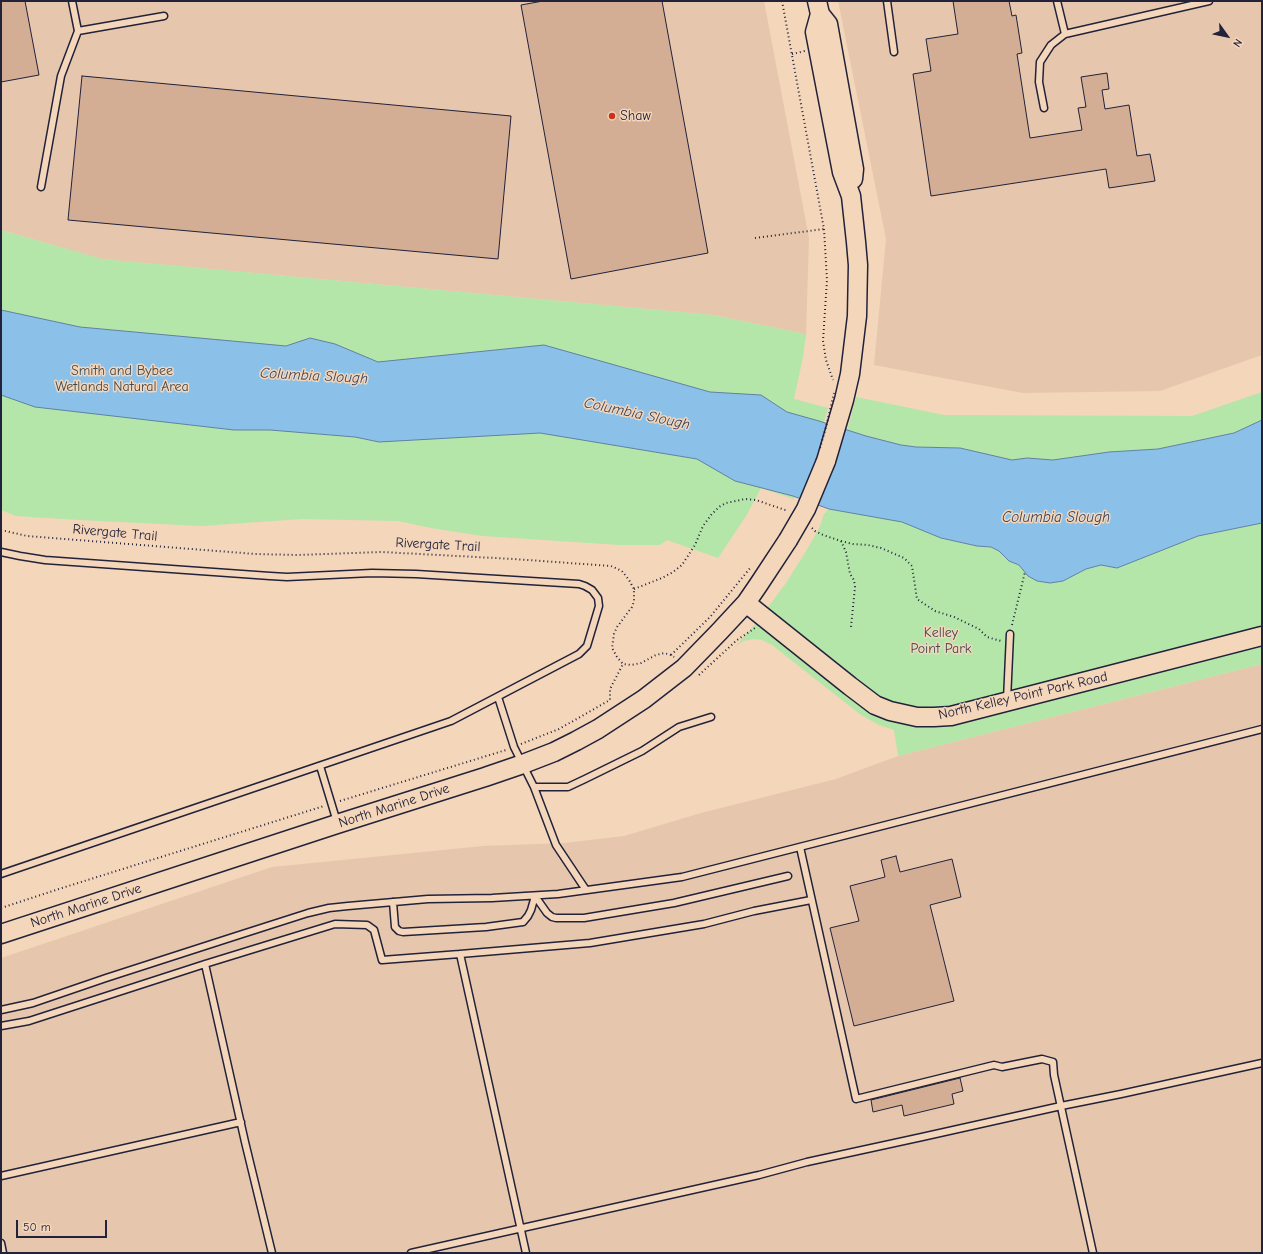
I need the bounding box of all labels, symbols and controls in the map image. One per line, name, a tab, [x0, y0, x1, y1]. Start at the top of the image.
north arrow	[1207, 16, 1247, 56]
text: N	[1230, 36, 1245, 49]
place label: Shaw	[620, 108, 651, 124]
marker: Shaw	[607, 111, 617, 121]
park label: Smith and Bybee Wetlands Natural Area	[55, 363, 189, 396]
water label: Columbia Slough	[260, 364, 368, 388]
water label: Columbia Slough	[582, 394, 692, 434]
water label: Columbia Slough	[1002, 509, 1110, 527]
street label: Rivergate Trail	[72, 521, 158, 545]
street label: Rivergate Trail	[395, 534, 481, 556]
park label: Kelley Point Park	[910, 625, 972, 658]
street label: North Kelley Point Park Road	[937, 668, 1109, 724]
street label: North Marine Drive	[336, 780, 452, 832]
street label: North Marine Drive	[28, 880, 144, 932]
scale bar	[18, 1212, 109, 1238]
text: 50 m	[23, 1220, 51, 1234]

